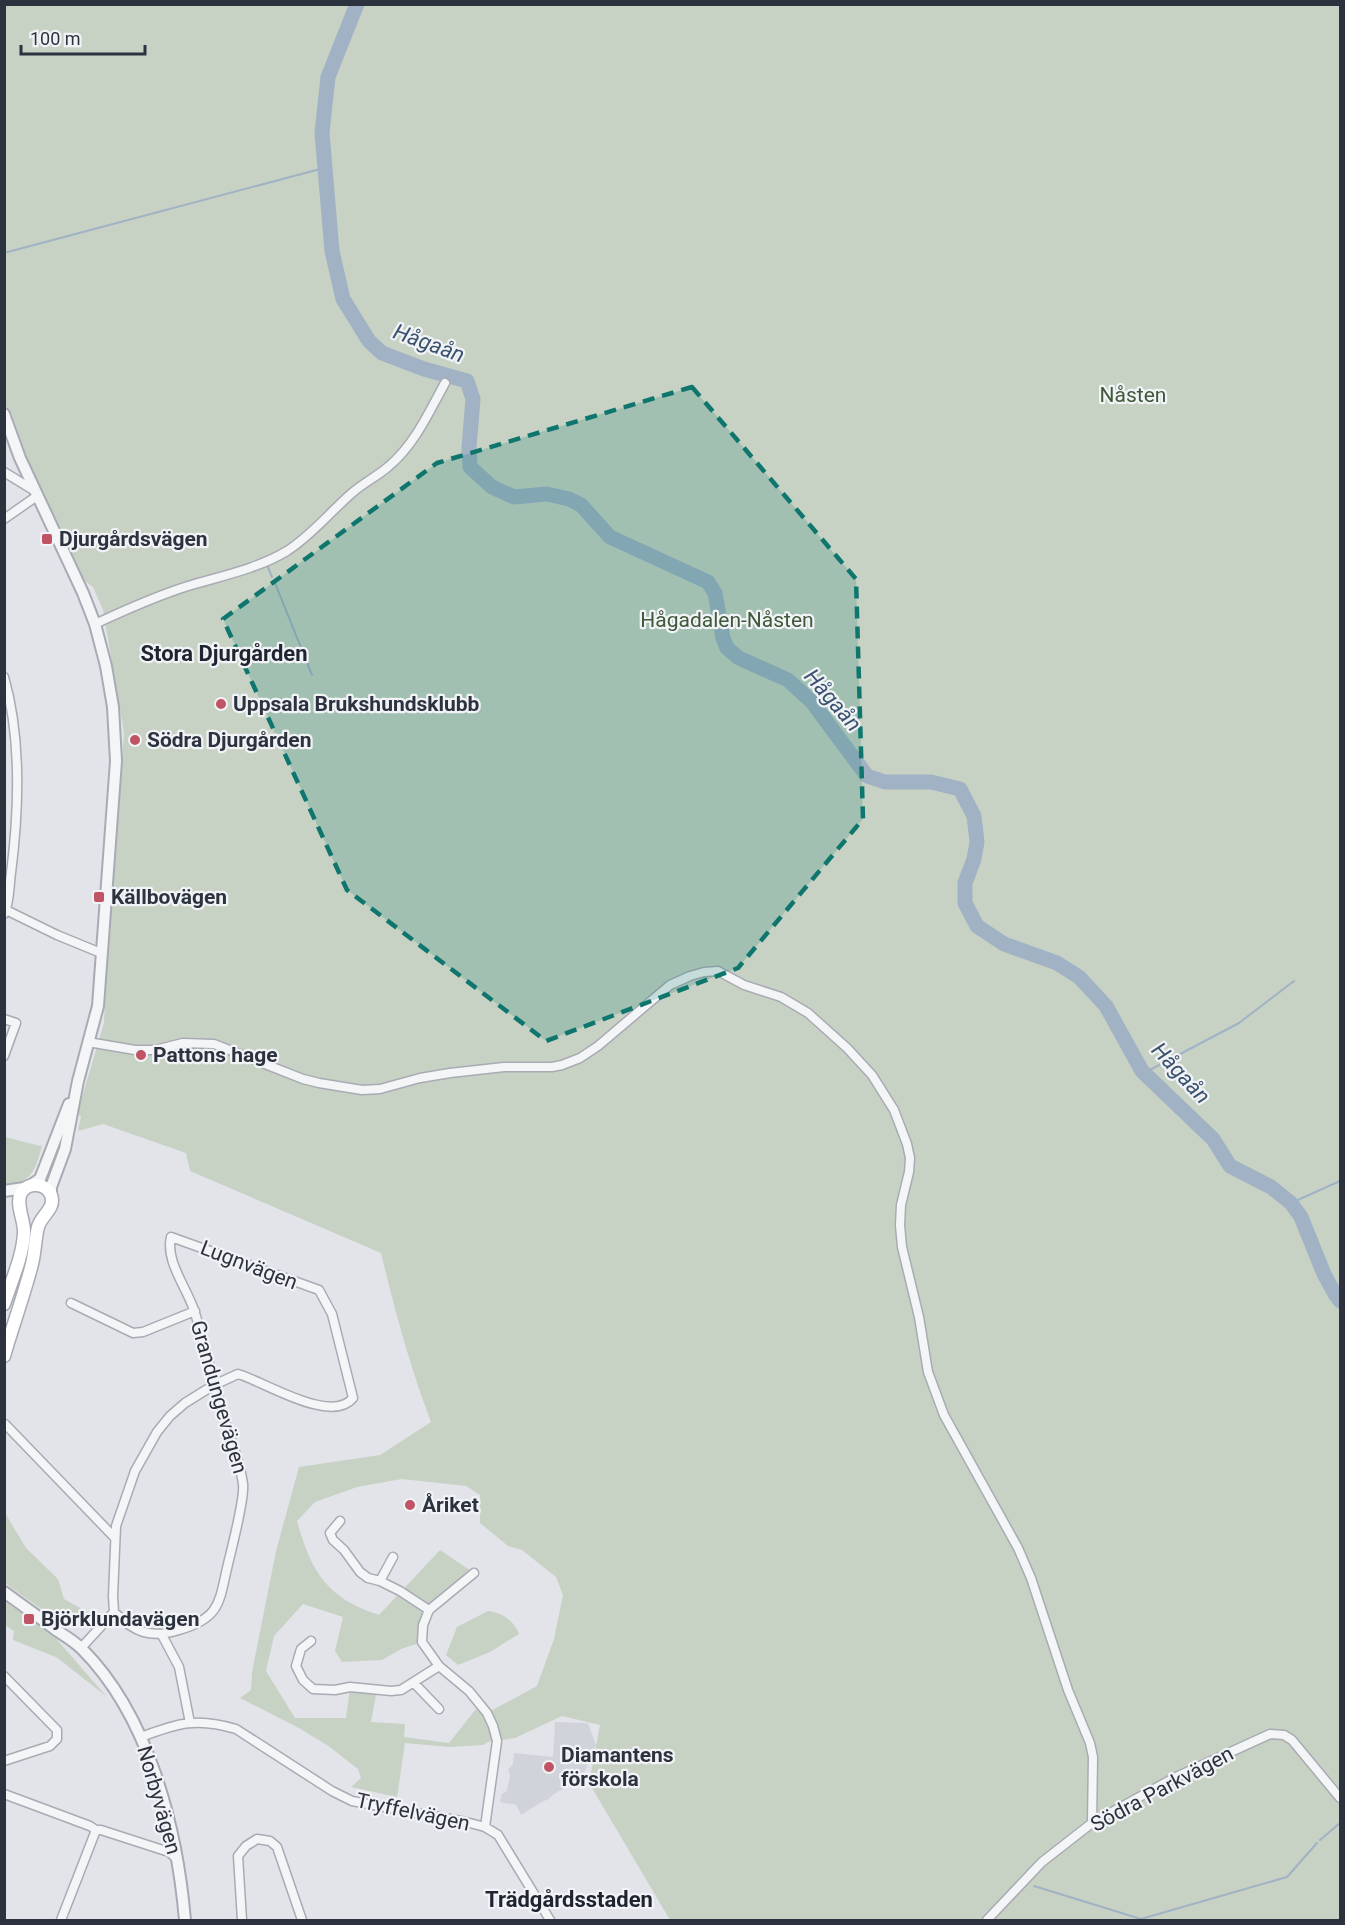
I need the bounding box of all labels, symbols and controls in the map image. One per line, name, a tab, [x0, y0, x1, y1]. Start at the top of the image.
scale bar	[21, 18, 146, 56]
text: 100 m	[30, 28, 81, 49]
water label: Hågaån	[390, 319, 468, 367]
park label: Nåsten	[1100, 383, 1166, 407]
place label: Djurgårdsvägen	[59, 527, 208, 551]
marker: Djurgårdsvägen	[40, 532, 54, 546]
park label: Hågadalen-Nåsten	[640, 608, 814, 632]
district label: Stora Djurgården	[140, 641, 308, 666]
water label: Hågaån	[799, 664, 867, 736]
place label: Uppsala Brukshundsklubb	[233, 692, 480, 716]
marker: Uppsala Brukshundsklubb	[214, 697, 228, 711]
place label: Södra Djurgården	[147, 728, 311, 752]
marker: Södra Djurgården	[128, 733, 142, 747]
place label: Källbovägen	[111, 885, 227, 909]
marker: Källbovägen	[92, 890, 106, 904]
water label: Hågaån	[1147, 1037, 1215, 1109]
place label: Pattons hage	[153, 1043, 278, 1067]
marker: Pattons hage	[134, 1048, 148, 1062]
street label: Lugnvägen	[197, 1236, 301, 1294]
street label: Grandungevägen	[186, 1318, 252, 1476]
place label: Åriket	[422, 1493, 479, 1517]
marker: Åriket	[403, 1498, 417, 1512]
place label: Björklundavägen	[41, 1607, 199, 1631]
marker: Björklundavägen	[22, 1612, 36, 1626]
street label: Södra Parkvägen	[1087, 1741, 1237, 1837]
street label: Norbyvägen	[132, 1743, 186, 1857]
place label: Diamantens förskola	[561, 1743, 674, 1791]
marker: Diamantens förskola	[542, 1760, 556, 1774]
street label: Tryffelvägen	[354, 1788, 472, 1836]
district label: Trädgårdsstaden	[485, 1887, 653, 1912]

